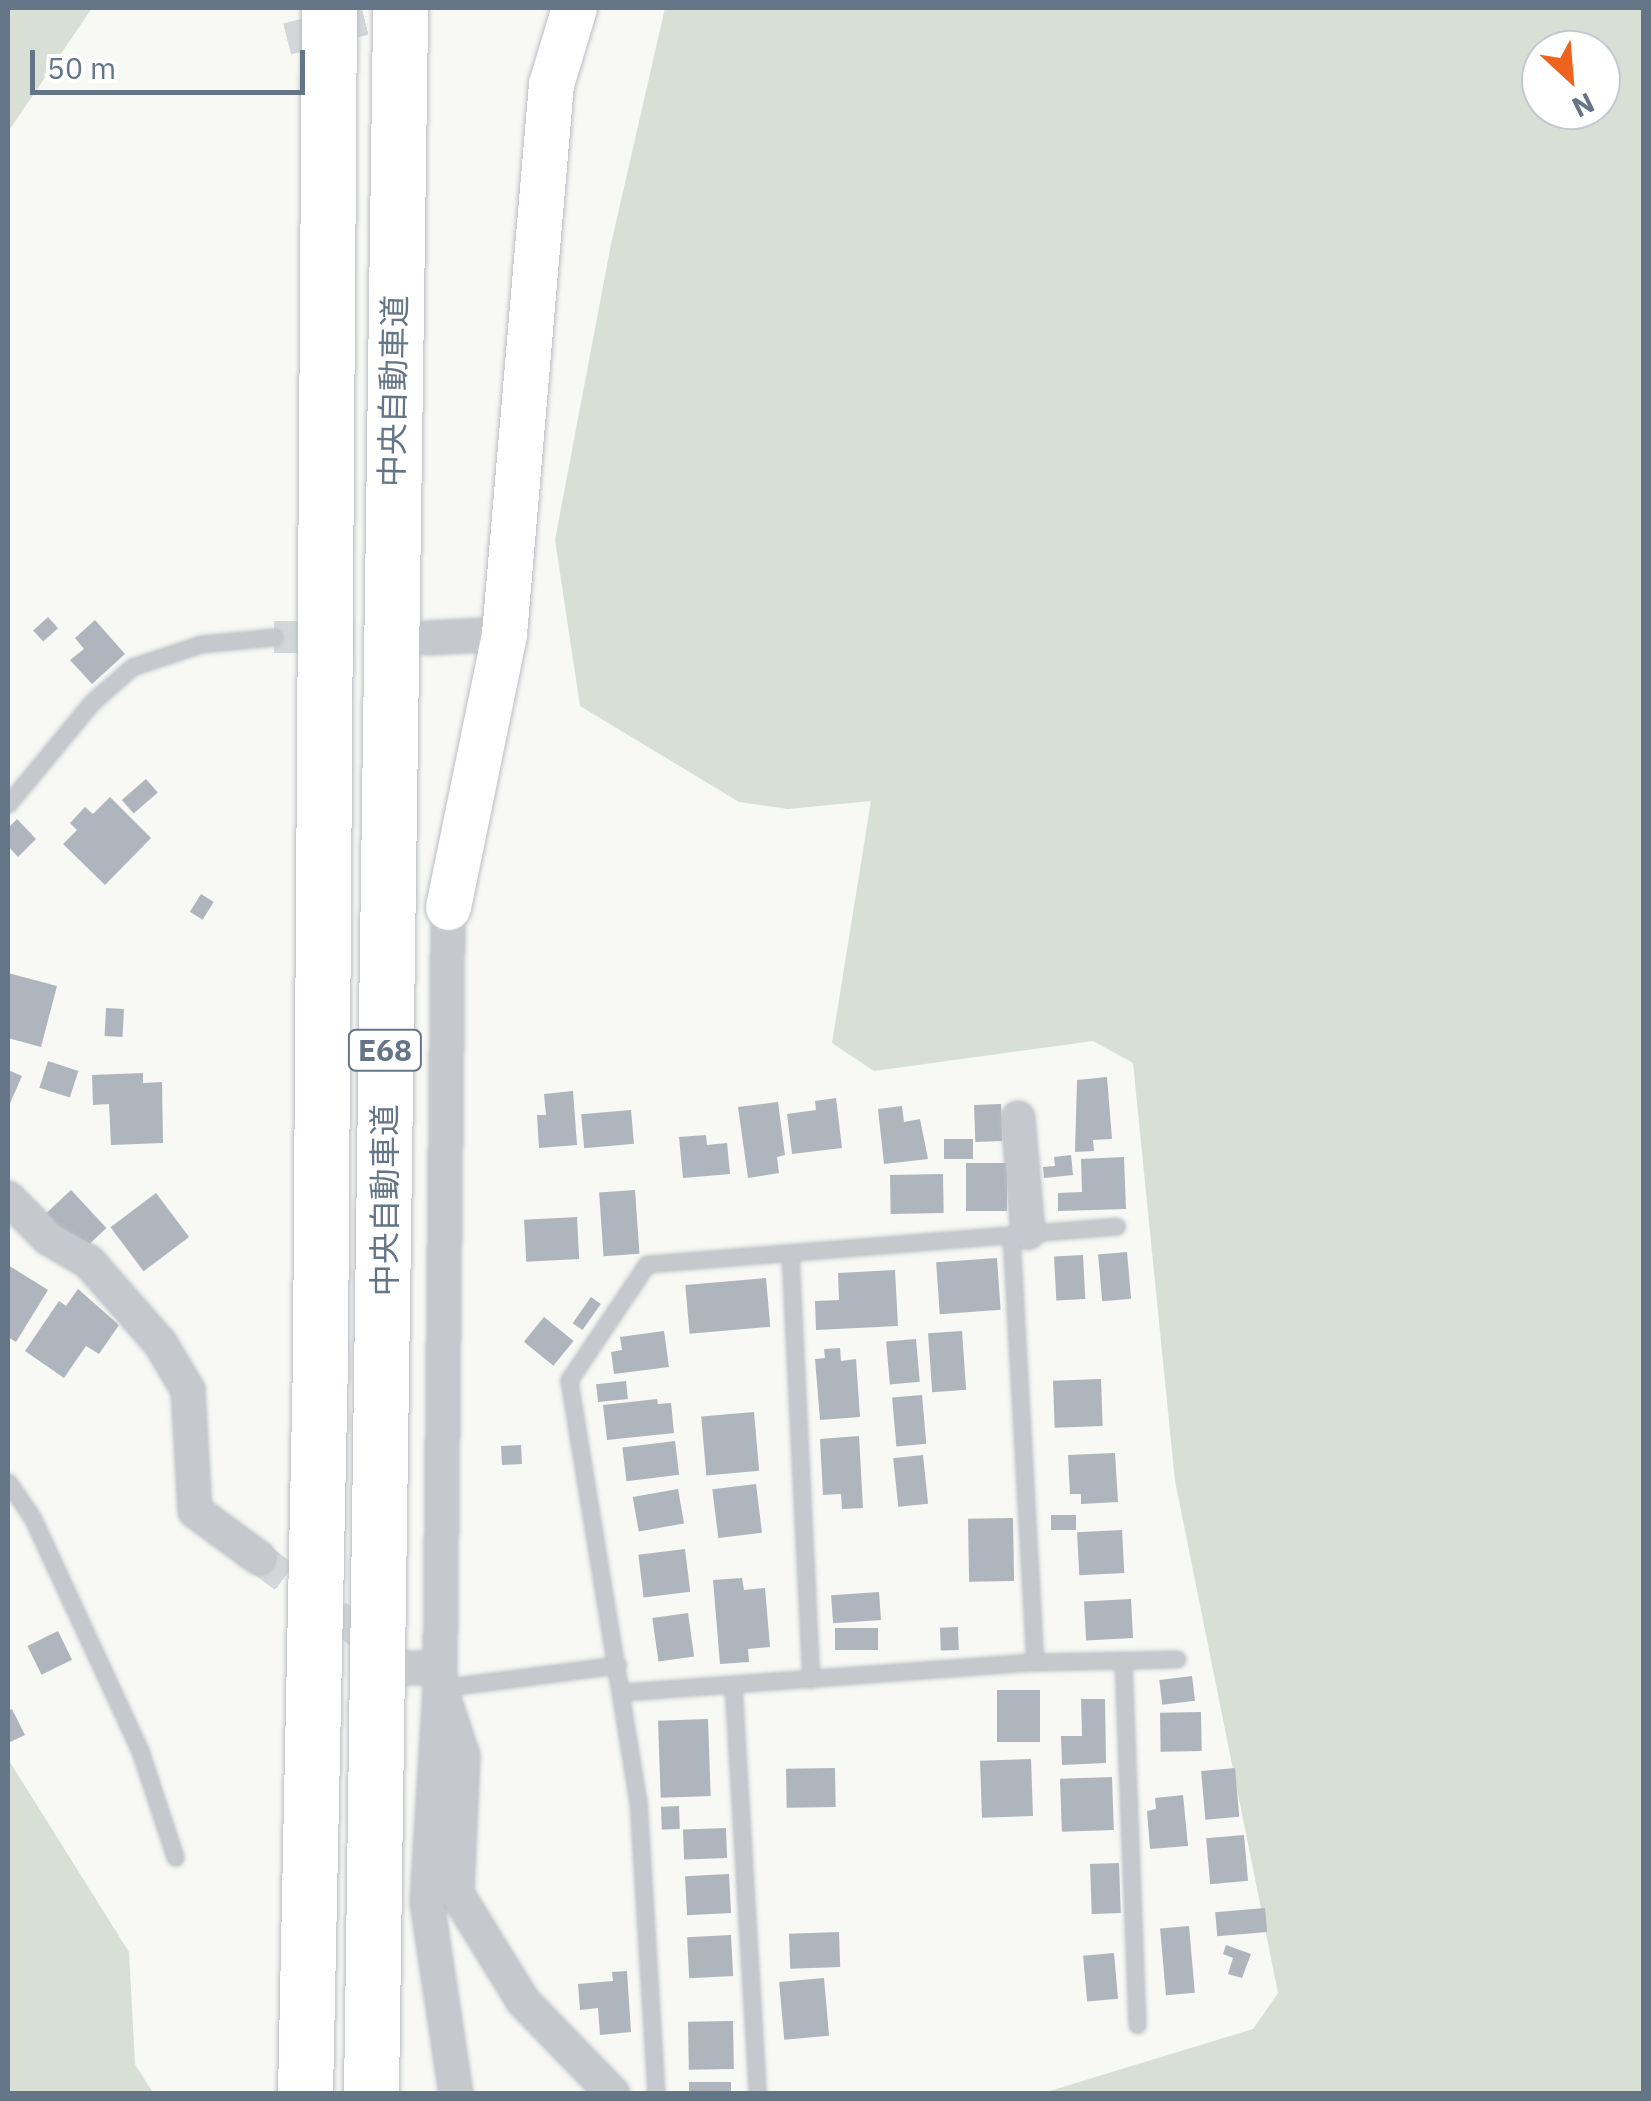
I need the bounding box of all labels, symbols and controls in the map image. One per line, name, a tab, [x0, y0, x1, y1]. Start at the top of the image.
scale bar	[35, 30, 310, 92]
north arrow	[1521, 30, 1621, 130]
text: 50 m	[47, 48, 116, 87]
text: N	[1566, 85, 1601, 127]
street label: 中央自動車道	[372, 295, 414, 487]
road number: E68	[348, 1025, 422, 1075]
street label: 中央自動車道	[365, 1104, 403, 1296]

